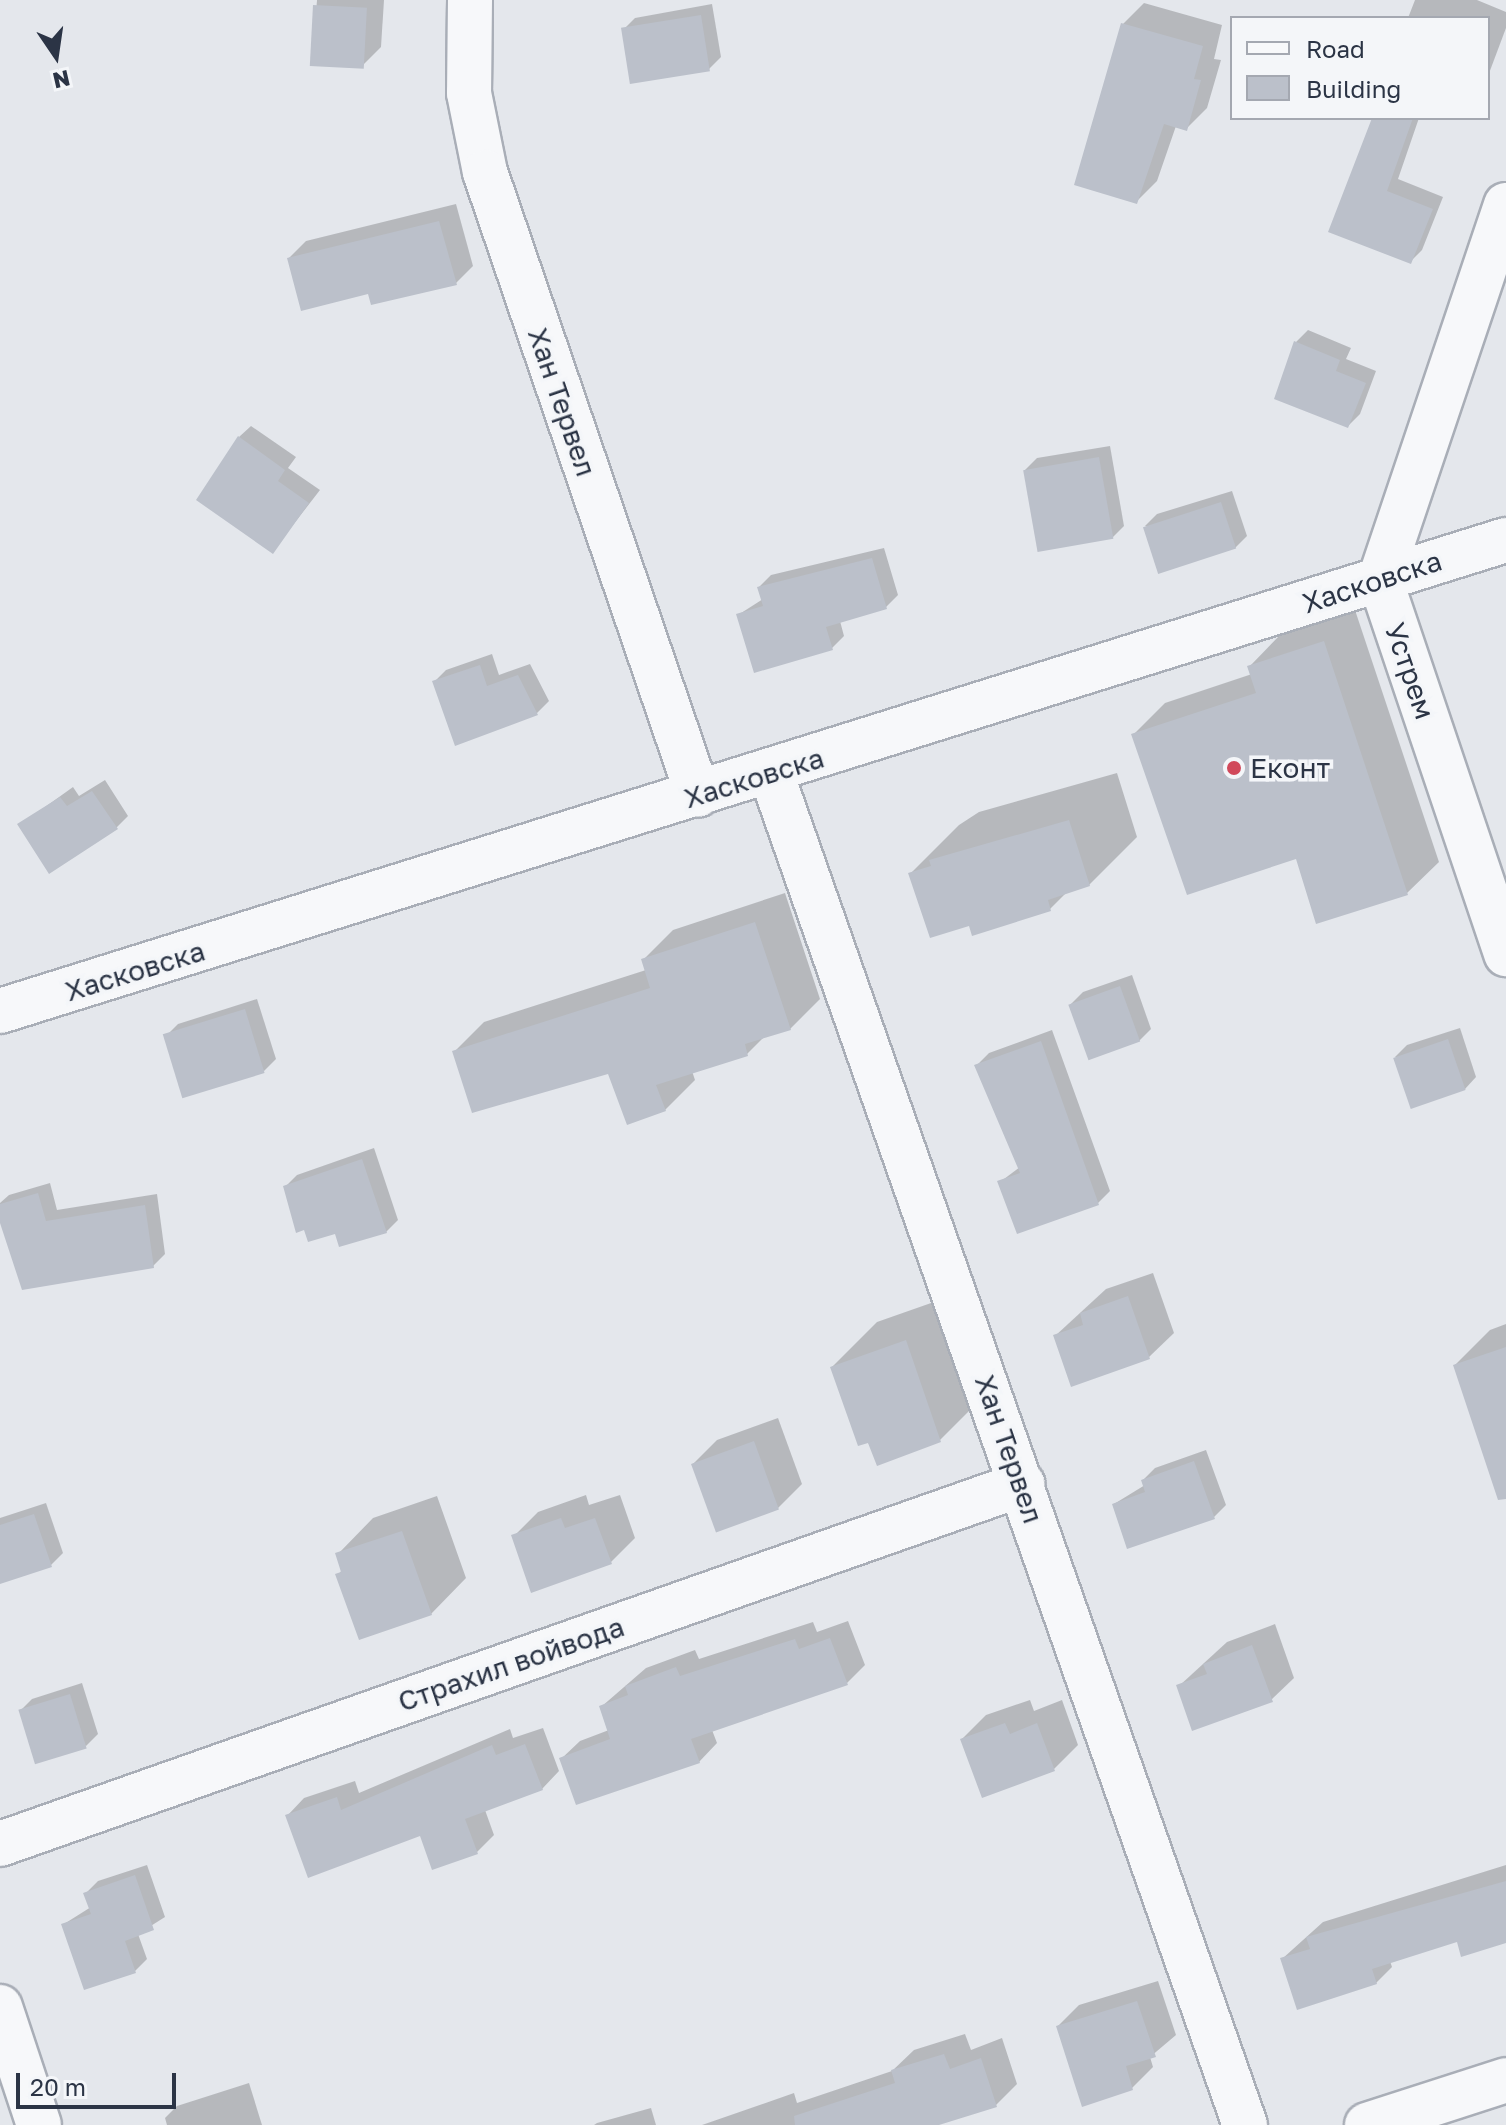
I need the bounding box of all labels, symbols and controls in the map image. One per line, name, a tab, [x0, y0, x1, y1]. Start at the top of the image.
north arrow	[16, 16, 96, 96]
legend	[1230, 16, 1490, 120]
text: Road	[1306, 34, 1365, 63]
text: N	[50, 65, 73, 95]
text: Building	[1306, 74, 1401, 103]
street label: Хан Тервел	[521, 323, 603, 481]
street label: Хасковска	[1298, 544, 1446, 620]
street label: Устрем	[1378, 618, 1442, 724]
street label: Хасковска	[680, 741, 828, 815]
place label: Еконт	[1250, 751, 1330, 785]
marker: Еконт	[1225, 759, 1243, 777]
street label: Хасковска	[61, 934, 209, 1008]
street label: Хан Тервел	[968, 1370, 1050, 1528]
street label: Страхил войвода	[394, 1610, 628, 1718]
scale bar	[20, 2057, 180, 2107]
text: 20 m	[30, 2072, 86, 2101]

